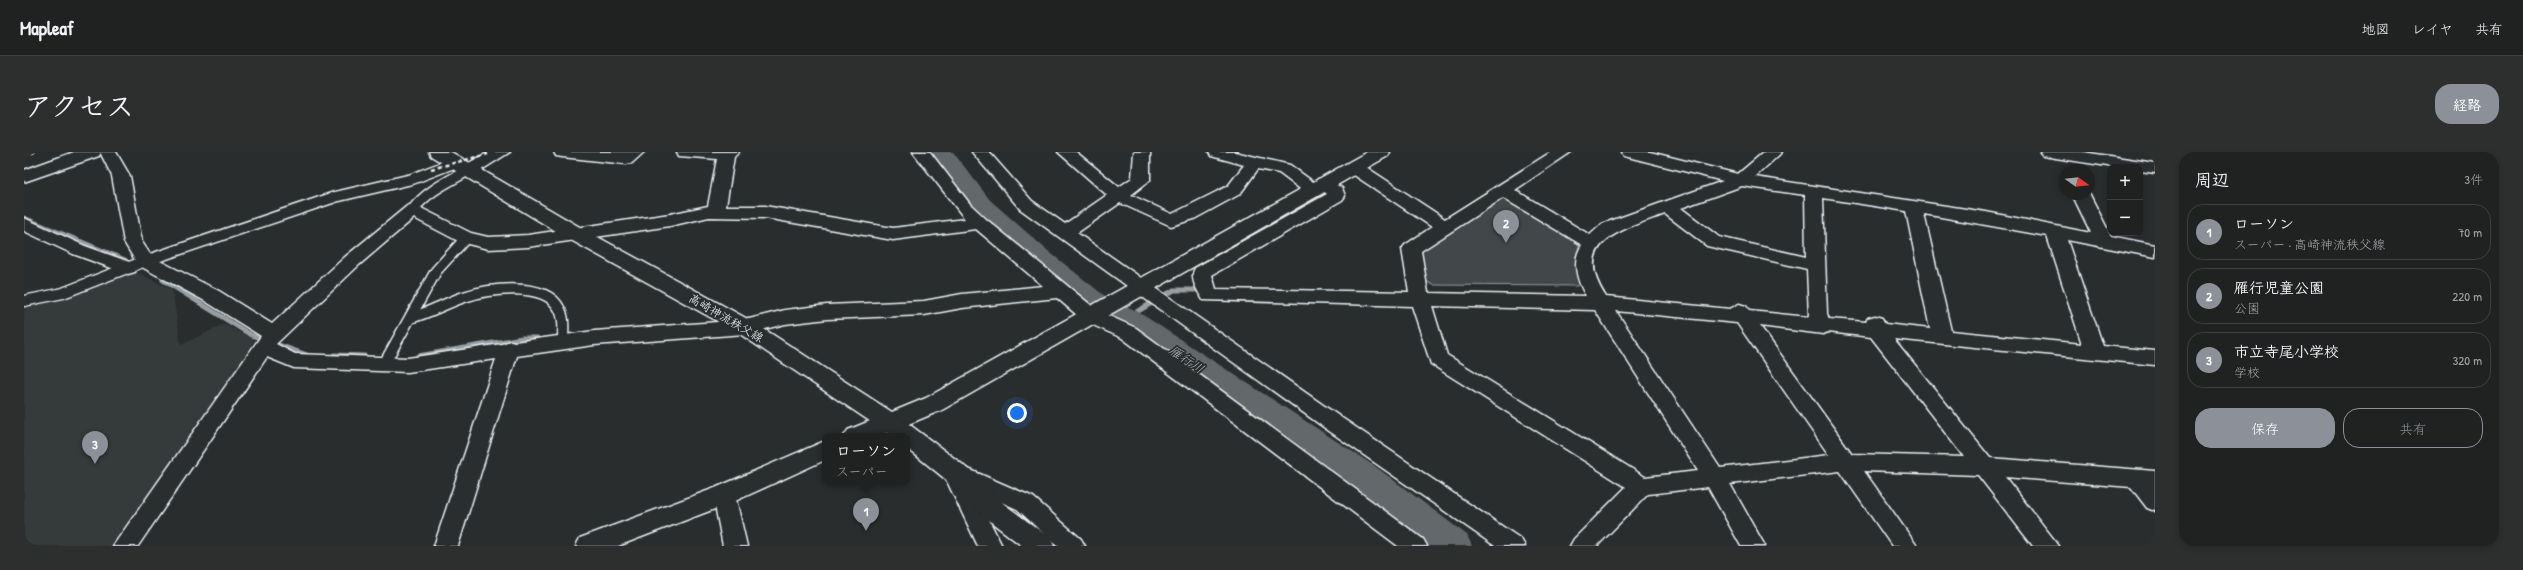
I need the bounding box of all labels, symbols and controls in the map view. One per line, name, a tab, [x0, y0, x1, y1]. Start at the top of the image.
text: Mapleaf	[20, 15, 74, 41]
text: 地図	[2362, 19, 2390, 38]
text: レイヤ	[2412, 19, 2453, 38]
text: 共有	[2475, 19, 2503, 38]
button: 経路	[2435, 84, 2499, 124]
text: アクセス	[24, 87, 134, 125]
north arrow	[2059, 164, 2095, 200]
map controls	[2107, 164, 2143, 236]
button: +	[2107, 164, 2143, 200]
text: 周辺	[2195, 168, 2229, 191]
text: 3件	[2464, 170, 2483, 188]
button: −	[2107, 200, 2143, 236]
pin: 2	[1493, 210, 1519, 243]
text: ローソン	[2234, 213, 2294, 234]
text: 1	[2207, 223, 2211, 241]
text: 70 m	[2458, 223, 2482, 241]
text: スーパー · 高崎神流秩父線	[2234, 235, 2385, 253]
text: 雁行児童公園	[2234, 277, 2324, 298]
text: 2	[2206, 287, 2212, 305]
text: 220 m	[2452, 287, 2482, 305]
street label: 高崎神流秩父線	[686, 289, 767, 346]
text: 公園	[2234, 299, 2260, 317]
water label: 雁行川	[1166, 341, 1208, 377]
text: 市立寺尾小学校	[2234, 341, 2339, 362]
text: 3	[2206, 351, 2212, 369]
text: 320 m	[2452, 351, 2482, 369]
text: 学校	[2234, 363, 2260, 381]
your location	[1007, 403, 1027, 423]
button: 保存	[2195, 408, 2335, 448]
button: 共有	[2343, 408, 2483, 448]
pin: 3	[82, 431, 108, 464]
popup	[822, 433, 910, 485]
text: ローソン	[836, 440, 896, 461]
text: スーパー	[836, 462, 887, 480]
pin: 1	[853, 498, 879, 531]

